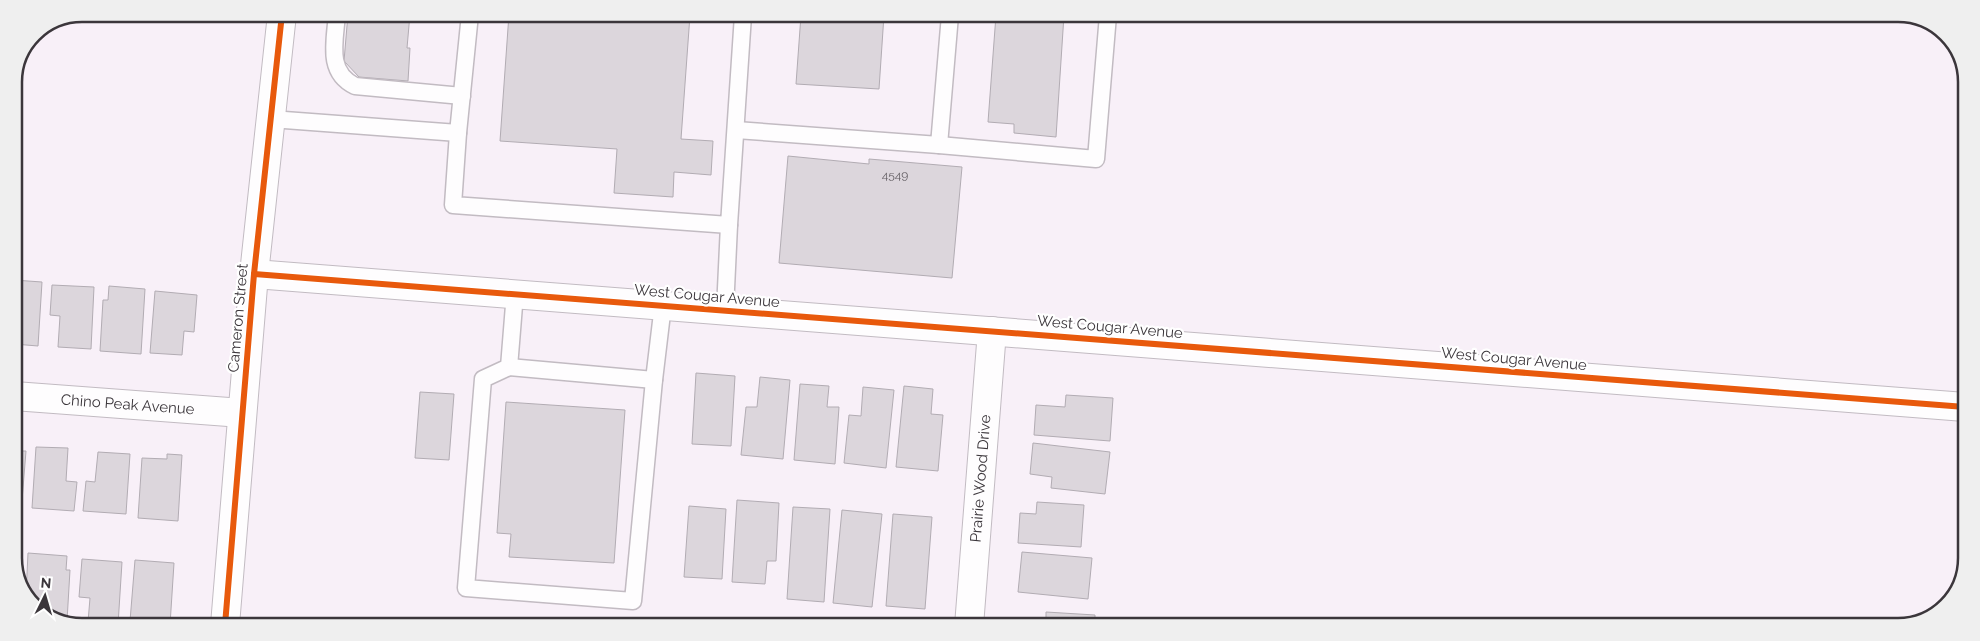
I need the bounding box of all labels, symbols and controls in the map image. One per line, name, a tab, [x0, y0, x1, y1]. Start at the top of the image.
house number: 4549	[882, 168, 908, 182]
street label: Cameron Street	[224, 263, 252, 373]
street label: West Cougar Avenue	[633, 281, 781, 311]
street label: West Cougar Avenue	[1036, 312, 1184, 342]
street label: West Cougar Avenue	[1440, 344, 1588, 374]
street label: Chino Peak Avenue	[60, 391, 195, 418]
street label: Prairie Wood Drive	[967, 414, 994, 543]
north arrow	[20, 571, 70, 621]
text: N	[40, 575, 52, 591]

